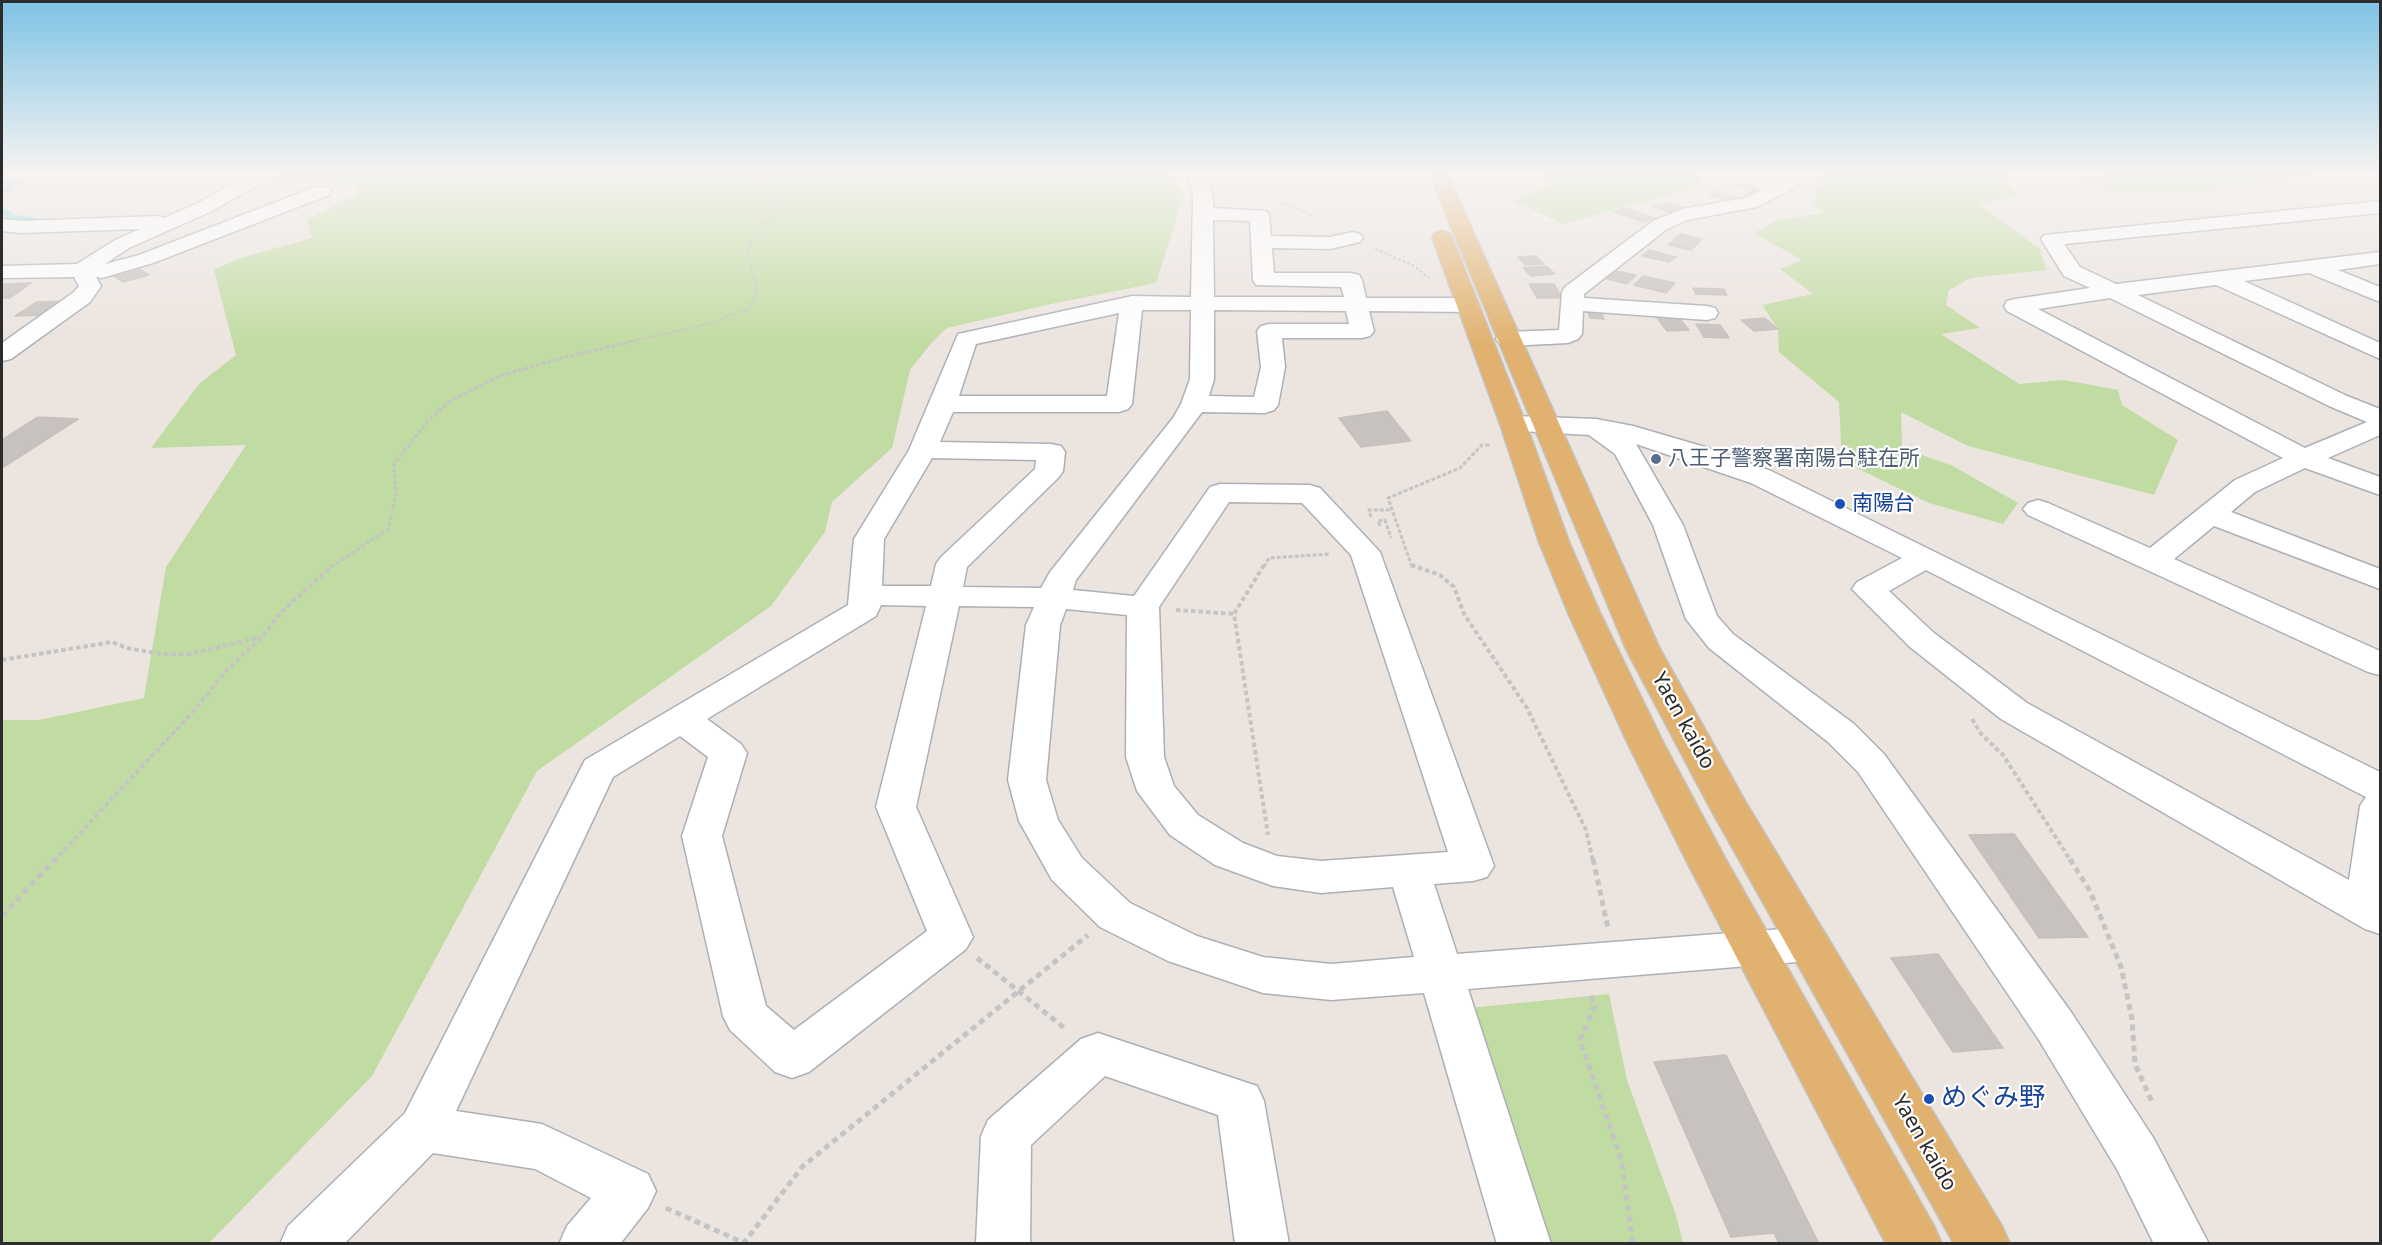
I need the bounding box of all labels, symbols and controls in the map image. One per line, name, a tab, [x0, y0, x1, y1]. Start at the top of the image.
place label: 八王子警察署南陽台駐在所	[1668, 446, 1920, 472]
marker: 八王子警察署南陽台駐在所	[1649, 452, 1663, 466]
place label: 南陽台	[1852, 491, 1915, 517]
marker: 南陽台	[1833, 497, 1847, 511]
street label: Yaen kaido	[1646, 668, 1720, 774]
place label: めぐみ野	[1941, 1083, 2045, 1115]
street label: Yaen kaido	[1886, 1090, 1962, 1196]
marker: めぐみ野	[1922, 1092, 1936, 1106]

